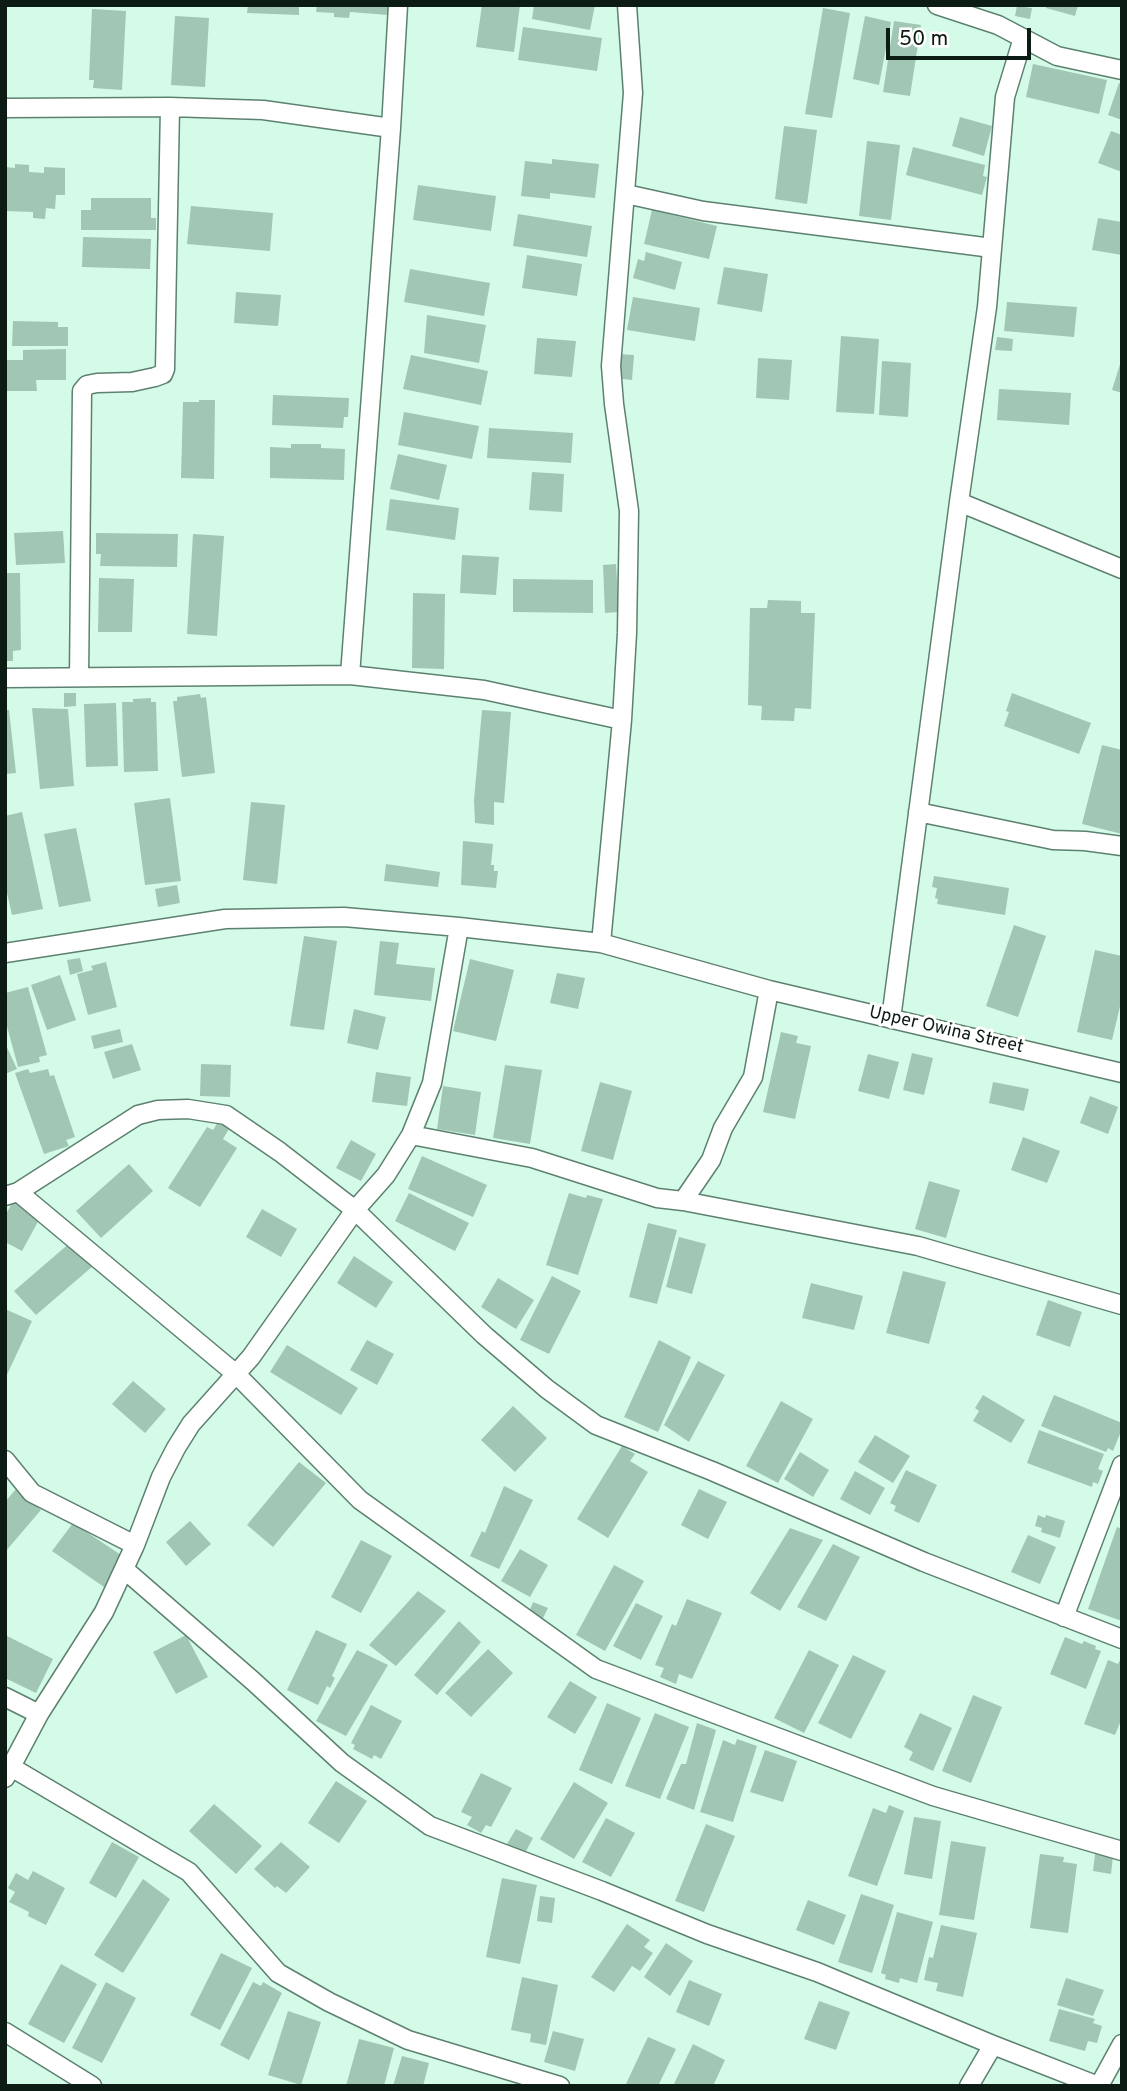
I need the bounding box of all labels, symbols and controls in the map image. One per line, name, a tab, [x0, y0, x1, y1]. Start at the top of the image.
scale bar	[889, 14, 1034, 58]
text: 50 m	[899, 26, 948, 53]
street label: Upper Owina Street	[867, 1003, 1025, 1059]

